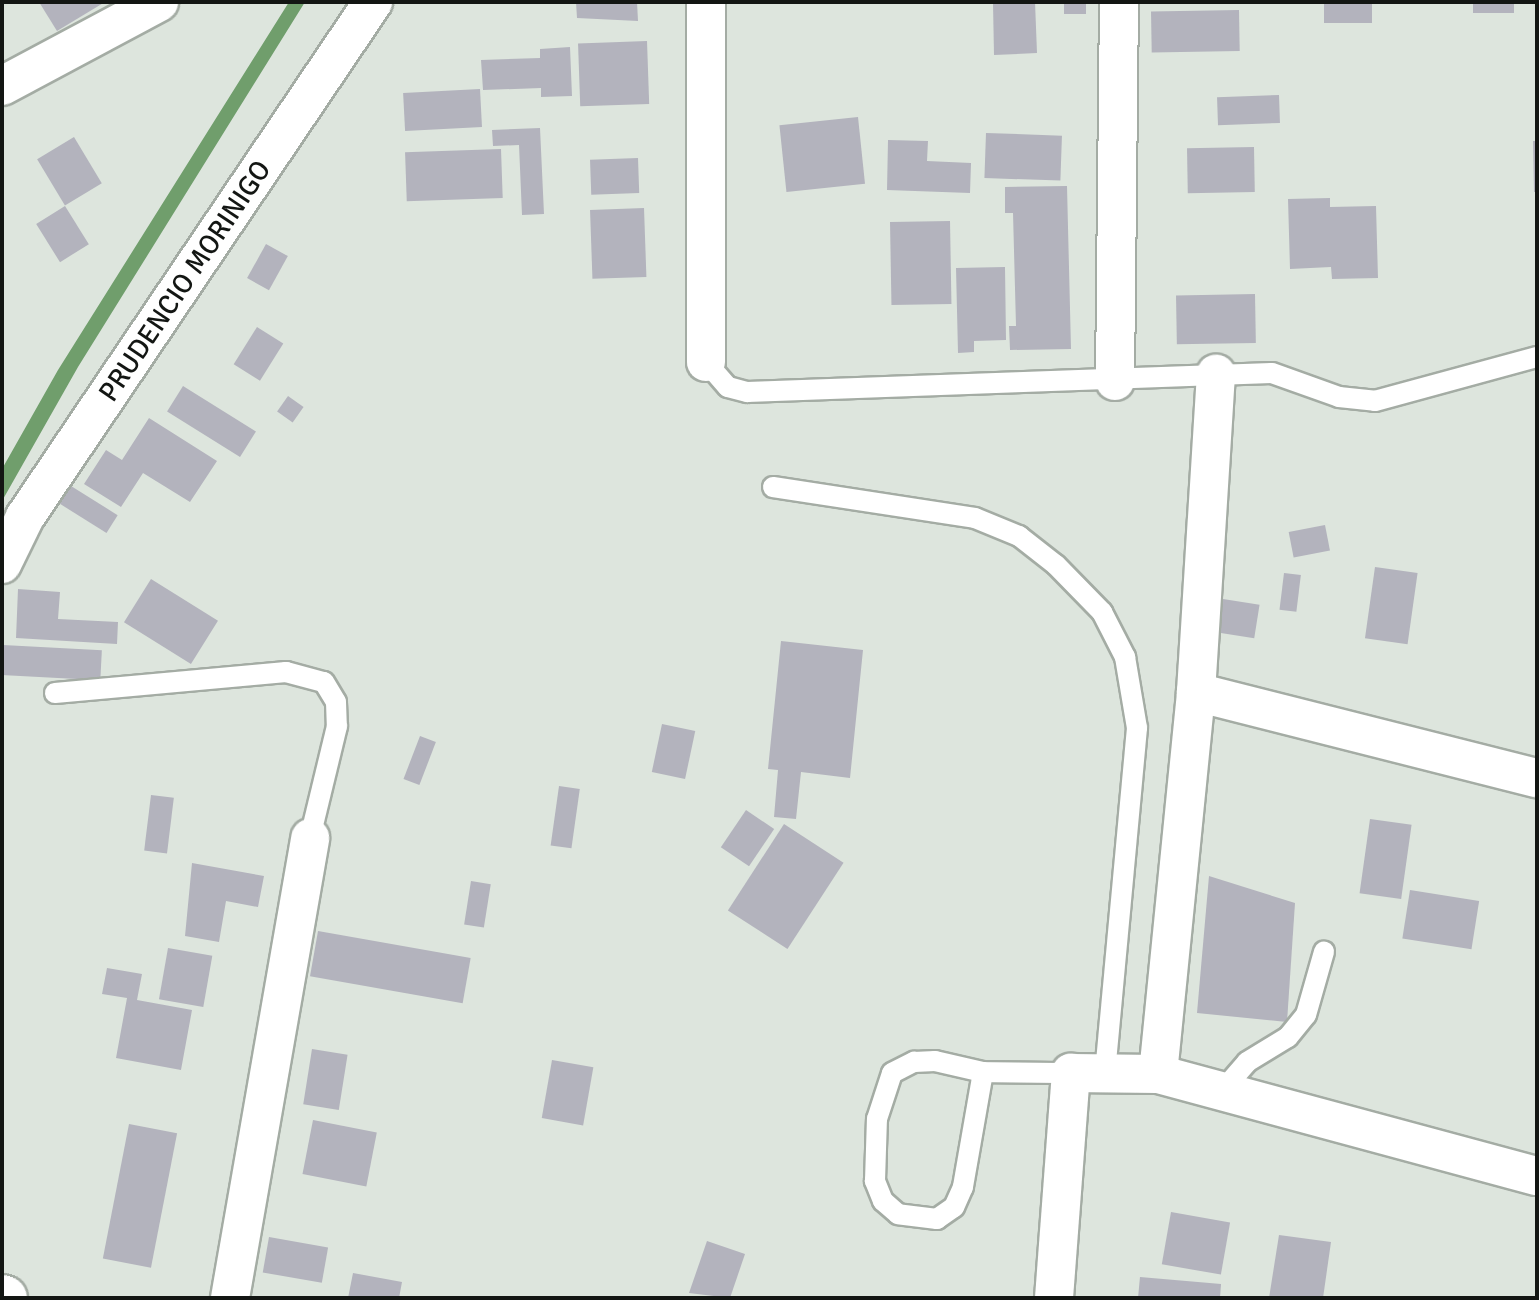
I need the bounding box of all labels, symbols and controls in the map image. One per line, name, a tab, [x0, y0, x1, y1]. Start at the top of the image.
street label: PRUDENCIO MORINIGO	[92, 154, 278, 408]

